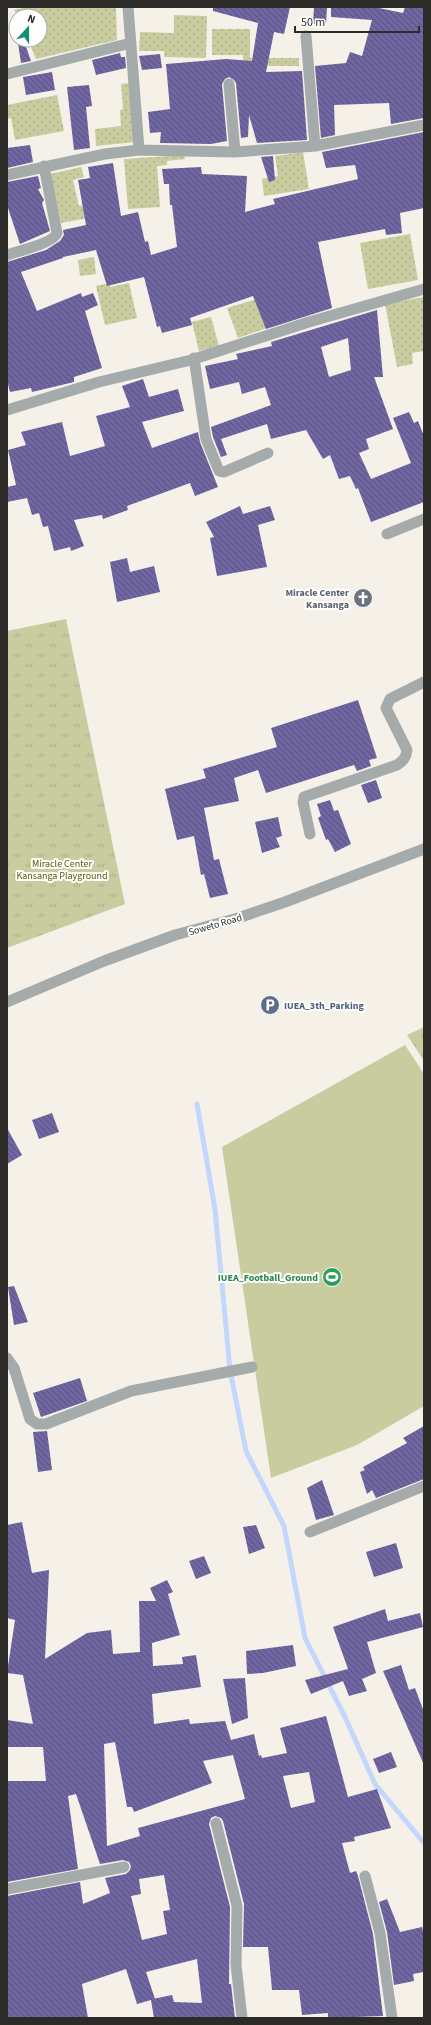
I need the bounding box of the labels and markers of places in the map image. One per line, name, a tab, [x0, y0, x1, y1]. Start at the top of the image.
place label: Miracle Center Kansanga	[285, 586, 349, 612]
church icon: Miracle Center Kansanga	[352, 587, 374, 609]
parking icon: IUEA_3th_Parking	[259, 994, 281, 1016]
place label: IUEA_3th_Parking	[284, 999, 365, 1013]
sports icon: IUEA_Football_Ground	[321, 1266, 343, 1288]
place label: IUEA_Football_Ground	[218, 1271, 318, 1285]

